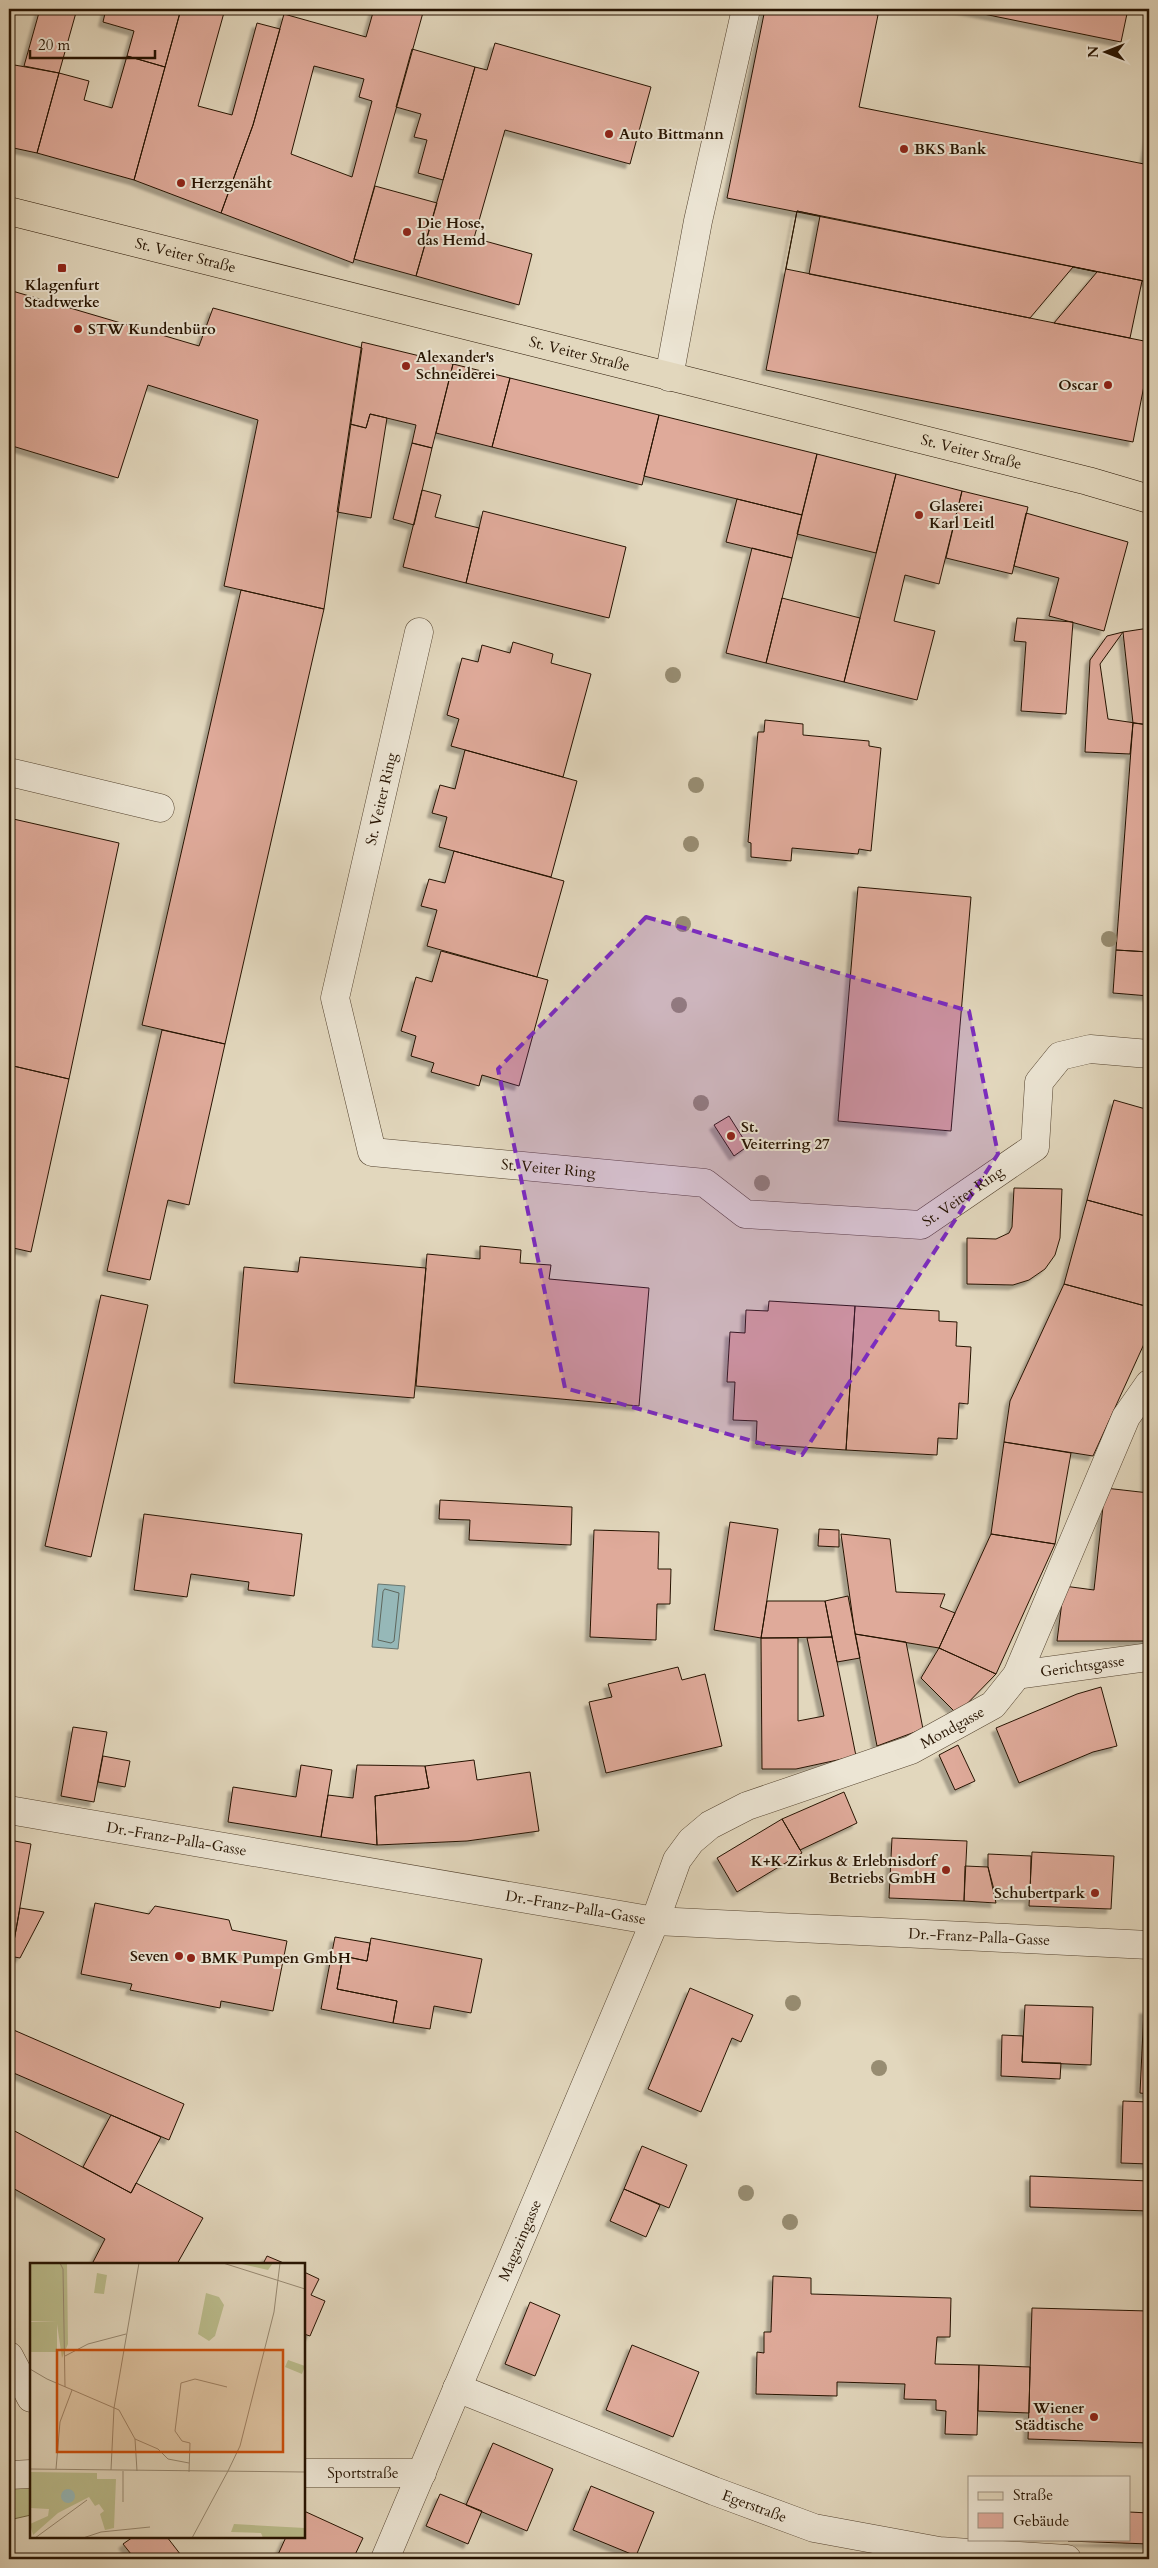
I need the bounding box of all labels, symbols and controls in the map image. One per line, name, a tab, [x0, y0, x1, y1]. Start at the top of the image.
scale bar	[30, 28, 155, 60]
north arrow	[1080, 28, 1130, 78]
text: 20 m	[38, 35, 70, 55]
text: N	[1084, 46, 1103, 58]
place label: Auto Bittmann	[619, 124, 724, 144]
marker: Auto Bittmann	[603, 128, 615, 140]
place label: BKS Bank	[914, 139, 987, 159]
marker: BKS Bank	[898, 143, 910, 155]
place label: Herzgenäht	[191, 173, 272, 193]
marker: Herzgenäht	[175, 177, 187, 189]
place label: Die Hose, das Hemd	[417, 213, 486, 250]
marker: Die Hose, das Hemd	[401, 226, 413, 238]
street label: St. Veiter Straße	[133, 233, 238, 277]
marker: Klagenfurt Stadtwerke	[56, 262, 68, 274]
place label: Klagenfurt Stadtwerke	[24, 275, 100, 312]
place label: STW Kundenbüro	[88, 319, 216, 339]
marker: STW Kundenbüro	[72, 323, 84, 335]
street label: St. Veiter Straße	[527, 332, 632, 376]
place label: Alexander's Schneiderei	[416, 347, 496, 384]
marker: Alexander's Schneiderei	[400, 360, 412, 372]
place label: Oscar	[1058, 375, 1099, 395]
marker: Oscar	[1102, 379, 1114, 391]
street label: St. Veiter Straße	[919, 430, 1024, 474]
place label: Glaserei Karl Leitl	[929, 496, 995, 533]
marker: Glaserei Karl Leitl	[913, 509, 925, 521]
street label: St. Veiter Ring	[361, 750, 402, 847]
place label: St. Veiterring 27	[741, 1117, 830, 1154]
marker: St. Veiterring 27	[725, 1130, 737, 1142]
street label: St. Veiter Ring	[500, 1154, 597, 1183]
street label: St. Veiter Ring	[918, 1161, 1008, 1231]
street label: Gerichtsgasse	[1039, 1650, 1126, 1682]
street label: Mondgasse	[917, 1702, 988, 1753]
street label: Dr.-Franz-Palla-Gasse	[105, 1817, 248, 1861]
place label: K+K Zirkus & Erlebnisdorf Betriebs GmbH	[751, 1851, 939, 1888]
marker: K+K Zirkus & Erlebnisdorf Betriebs GmbH	[940, 1864, 952, 1876]
place label: Schubertpark	[994, 1883, 1086, 1903]
street label: Dr.-Franz-Palla-Gasse	[504, 1885, 648, 1929]
marker: Schubertpark	[1089, 1887, 1101, 1899]
street label: Dr.-Franz-Palla-Gasse	[908, 1923, 1051, 1950]
place label: Seven	[130, 1946, 169, 1966]
place label: BMK Pumpen GmbH	[201, 1948, 351, 1968]
marker: Seven	[173, 1950, 185, 1962]
marker: BMK Pumpen GmbH	[185, 1952, 197, 1964]
street label: Magazingasse	[494, 2196, 546, 2284]
inset map	[30, 2263, 305, 2538]
place label: Wiener Städtische	[1015, 2398, 1085, 2435]
marker: Wiener Städtische	[1088, 2411, 1100, 2423]
street label: Sportstraße	[327, 2463, 399, 2483]
legend	[968, 2476, 1130, 2540]
street label: Egerstraße	[719, 2485, 790, 2527]
text: Straße	[1013, 2485, 1053, 2505]
text: Gebäude	[1013, 2511, 1070, 2531]

